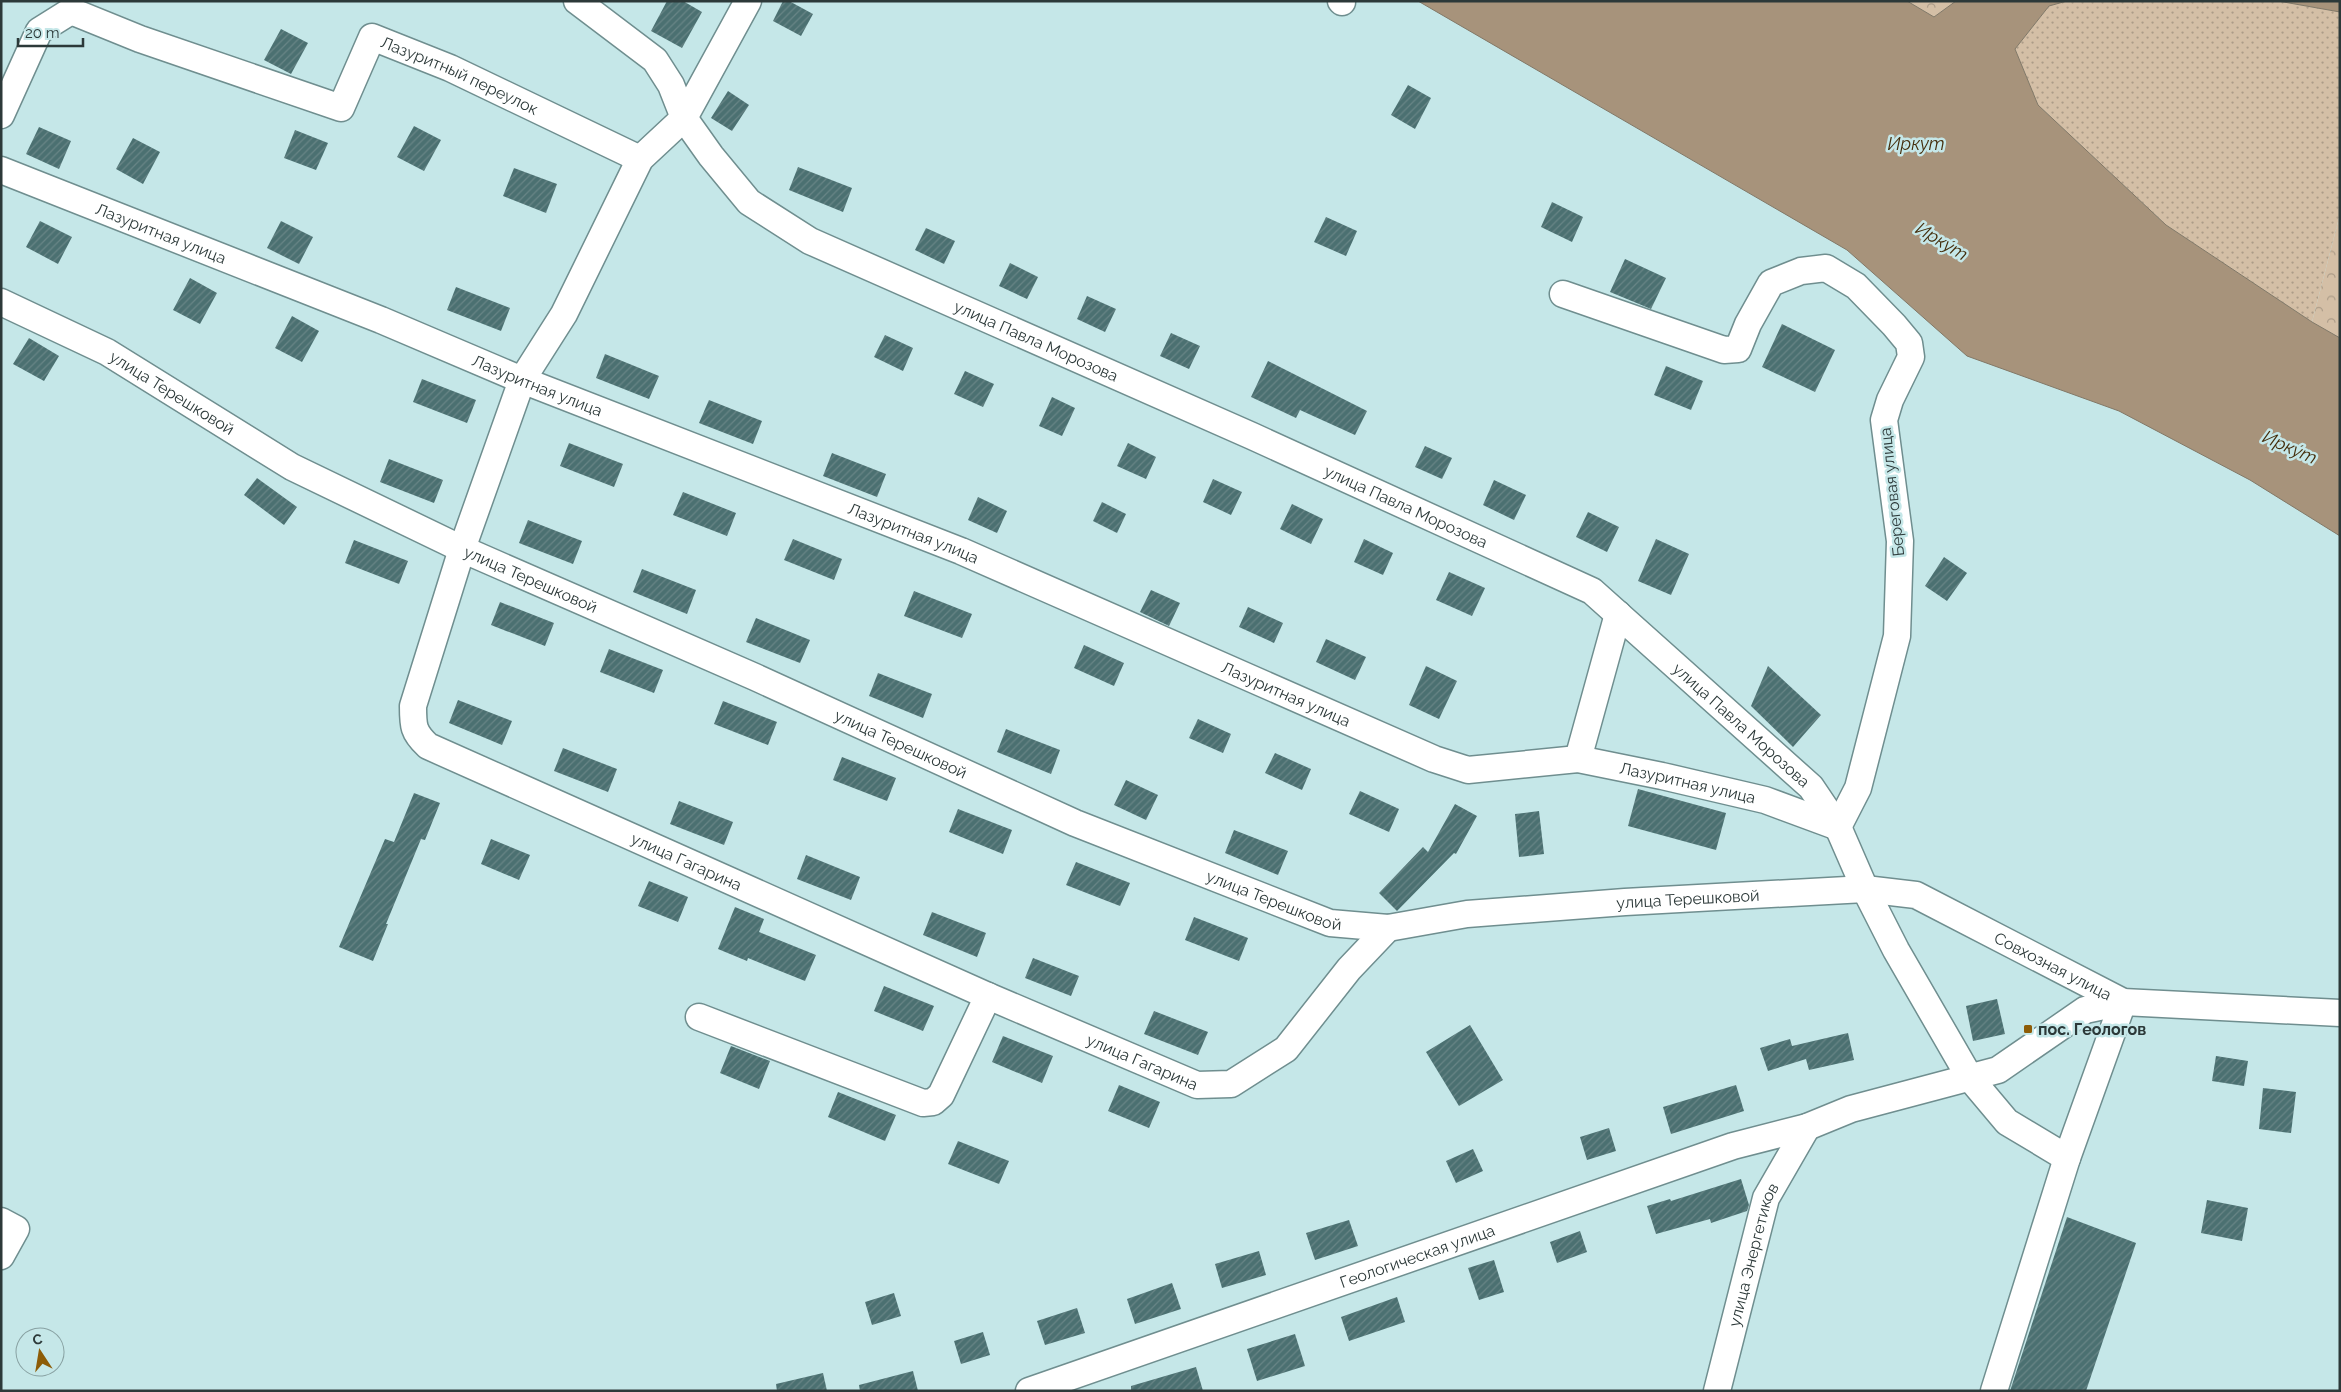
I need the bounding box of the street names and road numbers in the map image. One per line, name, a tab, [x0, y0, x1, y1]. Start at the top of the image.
street label: Лазуритный переулок	[378, 32, 542, 118]
street label: Лазуритная улица	[93, 199, 229, 267]
street label: улица Павла Морозова	[951, 296, 1121, 385]
street label: улица Терешковой	[106, 347, 238, 438]
street label: Лазуритная улица	[469, 350, 605, 420]
street label: Береговая улица	[1876, 427, 1908, 557]
street label: улица Павла Морозова	[1321, 461, 1491, 552]
street label: Лазуритная улица	[845, 498, 982, 567]
street label: улица Терешковой	[461, 542, 600, 617]
street label: Лазуритная улица	[1219, 657, 1353, 731]
street label: улица Павла Морозова	[1669, 659, 1814, 791]
street label: улица Терешковой	[832, 705, 970, 782]
street label: Лазуритная улица	[1618, 758, 1757, 807]
street label: улица Гагарина	[628, 828, 745, 894]
street label: улица Терешковой	[1204, 866, 1342, 933]
street label: улица Терешковой	[1616, 885, 1760, 912]
street label: Совхозная улица	[1991, 928, 2115, 1004]
street label: улица Гагарина	[1084, 1030, 1201, 1094]
street label: улица Энергетиков	[1724, 1179, 1782, 1329]
street label: Геологическая улица	[1337, 1220, 1497, 1292]

